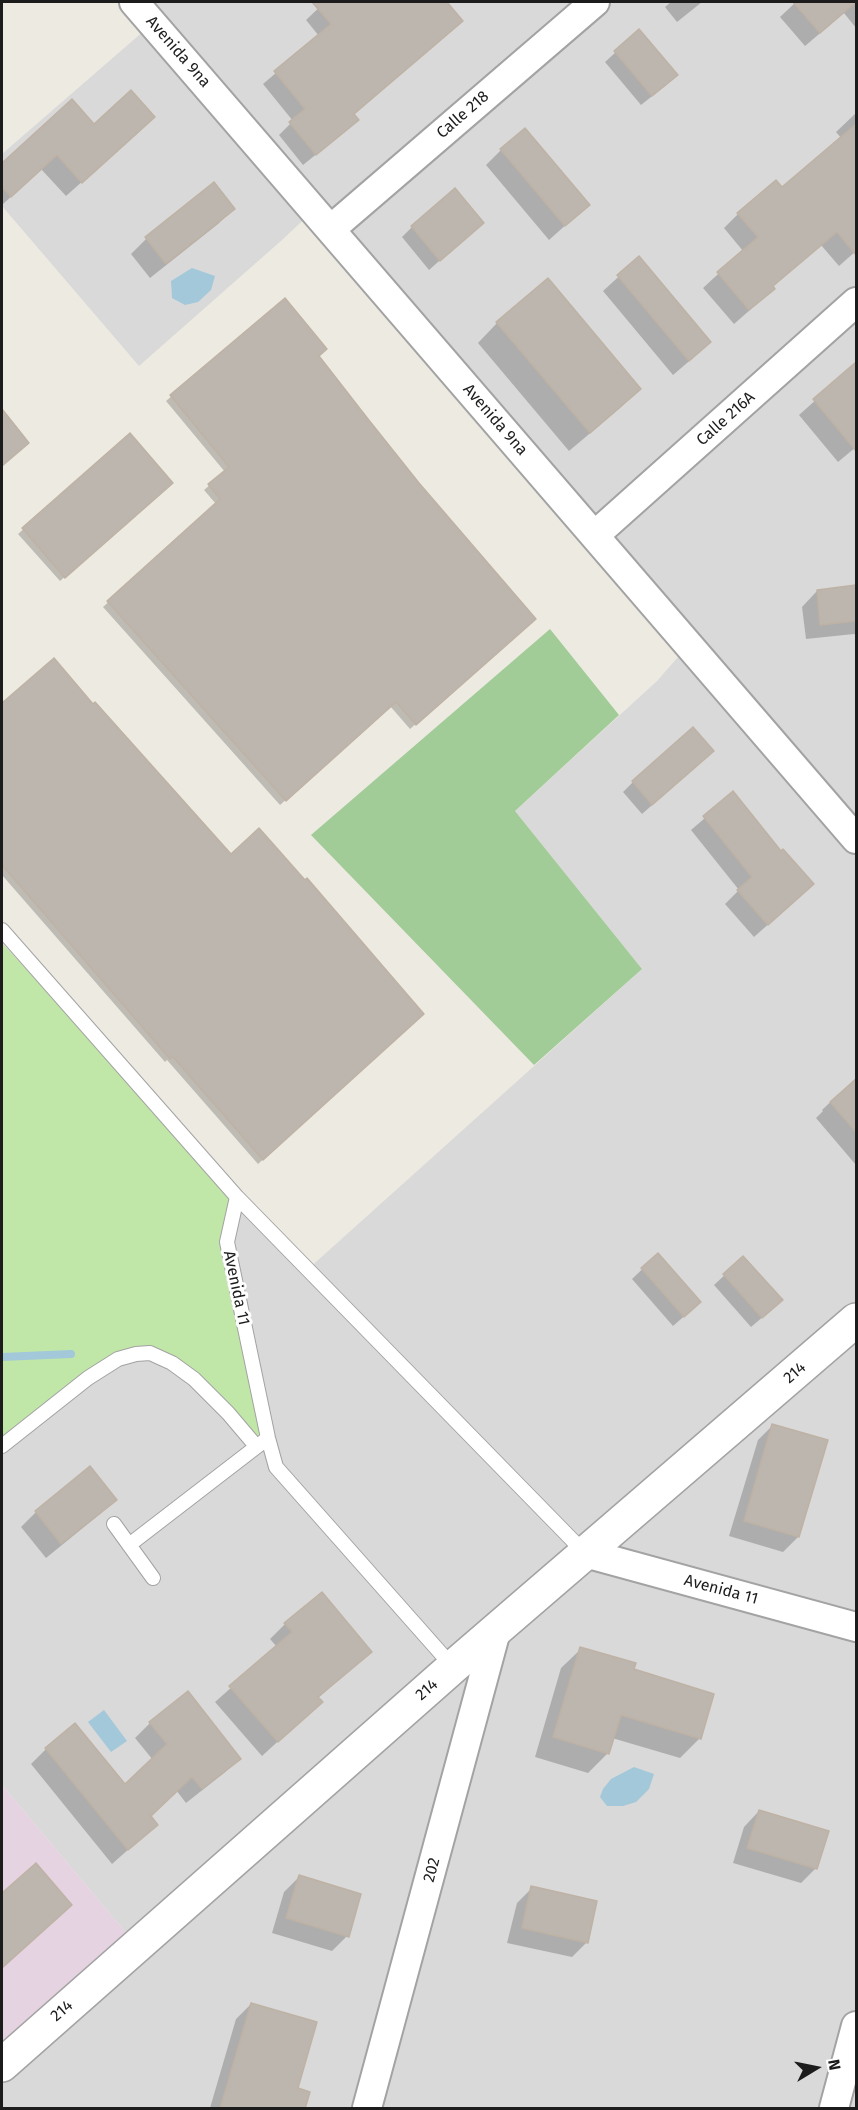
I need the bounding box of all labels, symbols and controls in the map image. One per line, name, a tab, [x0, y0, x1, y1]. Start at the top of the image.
street label: Avenida 9na	[142, 12, 214, 92]
street label: Calle 218	[433, 87, 493, 143]
street label: Avenida 9na	[459, 380, 531, 460]
street label: Calle 216A	[693, 388, 759, 450]
street label: Avenida 11	[219, 1249, 253, 1327]
street label: 214	[780, 1358, 810, 1388]
street label: Avenida 11	[682, 1571, 760, 1609]
street label: 214	[412, 1675, 442, 1705]
street label: 202	[420, 1856, 444, 1884]
street label: 214	[47, 1996, 77, 2026]
north arrow	[786, 2038, 846, 2098]
text: N	[824, 2058, 844, 2072]

